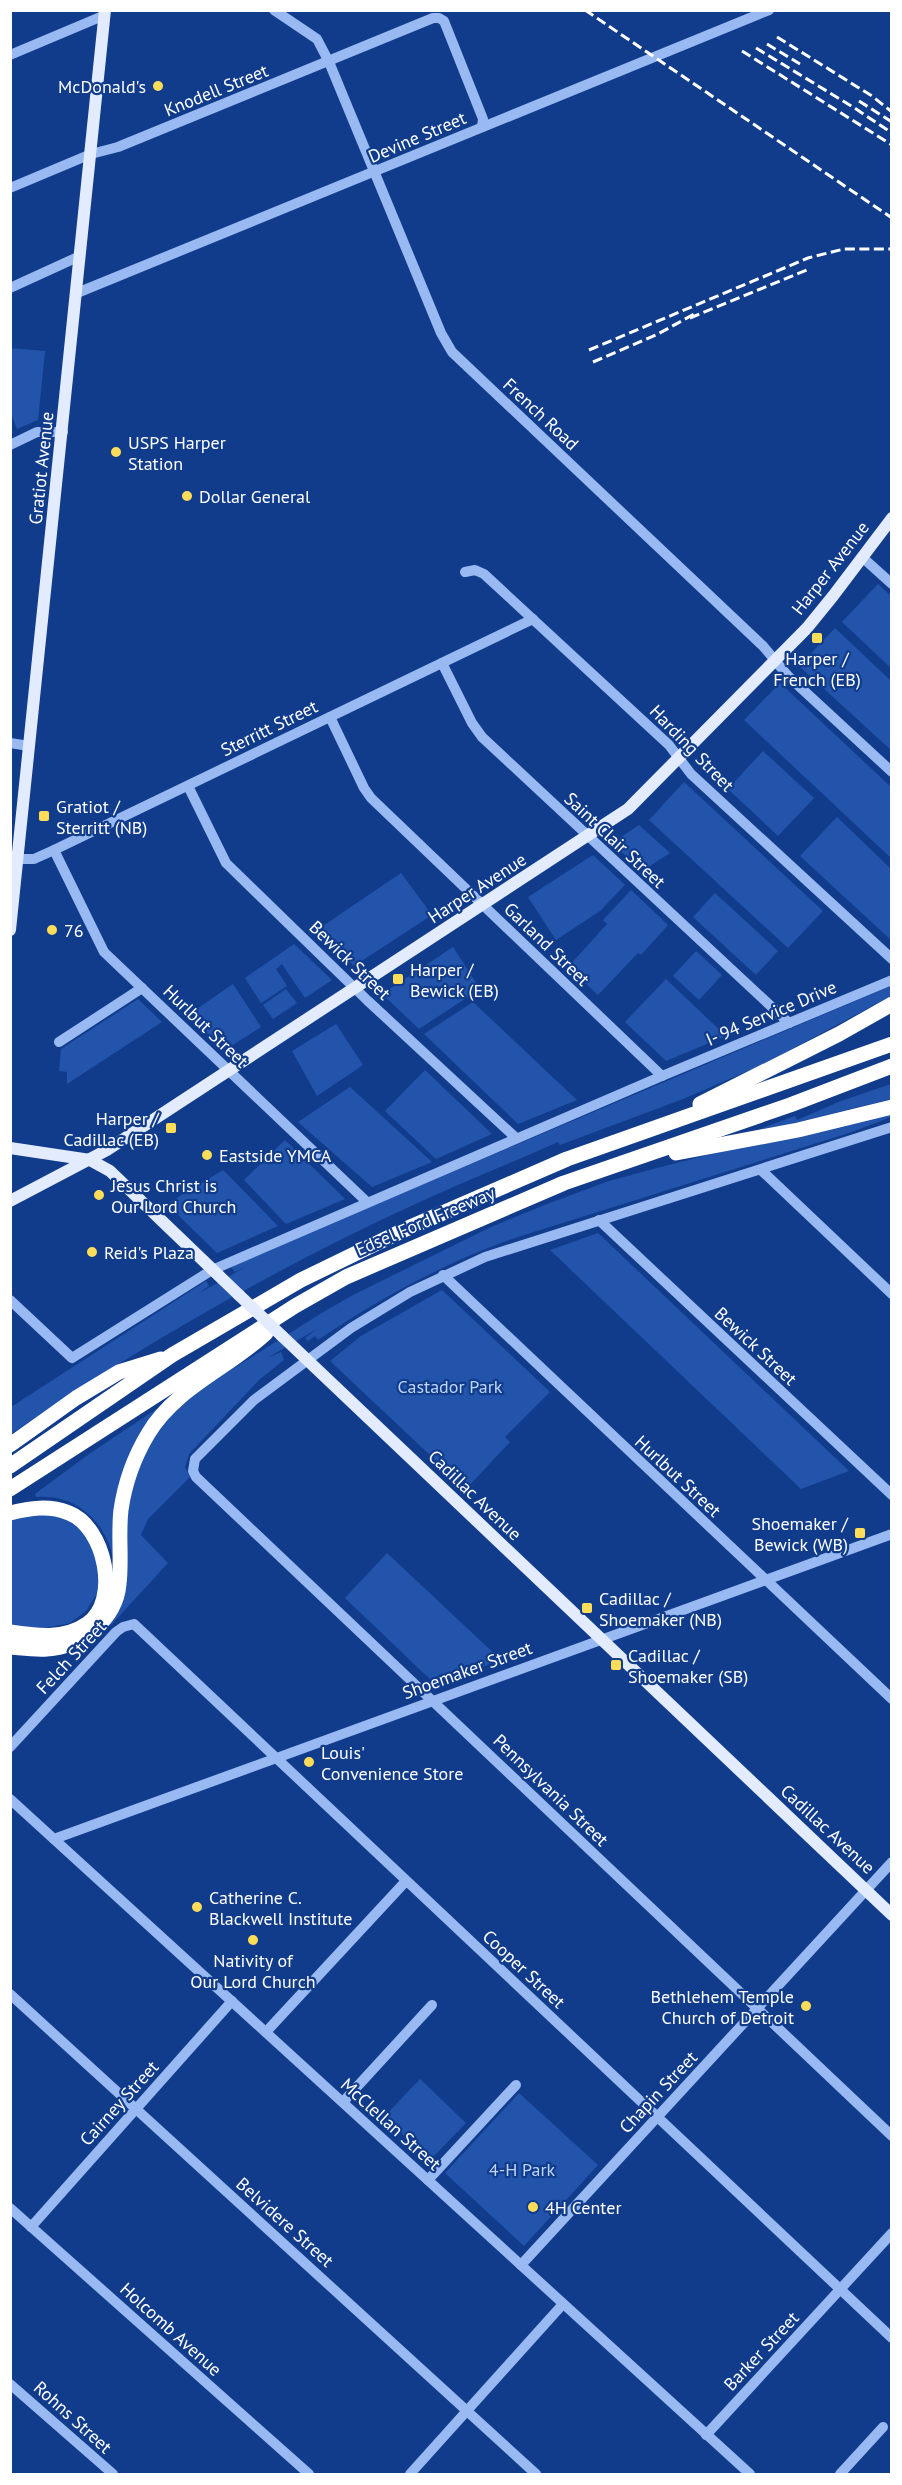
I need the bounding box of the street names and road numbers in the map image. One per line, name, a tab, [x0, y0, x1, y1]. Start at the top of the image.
street label: Knodell Street	[161, 59, 271, 121]
street label: Devine Street	[365, 106, 469, 168]
street label: French Road	[498, 373, 584, 455]
street label: Gratiot Avenue	[24, 411, 58, 525]
street label: Harper Avenue	[786, 517, 874, 619]
street label: Sterritt Street	[217, 695, 321, 761]
street label: Harding Street	[645, 700, 739, 796]
street label: Saint Clair Street	[560, 787, 670, 893]
street label: Harper Avenue	[424, 848, 530, 928]
street label: Garland Street	[499, 897, 595, 991]
street label: Bewick Street	[304, 915, 396, 1005]
street label: I- 94 Service Drive	[702, 975, 840, 1051]
street label: Hurlbut Street	[159, 980, 253, 1072]
street label: Edsel Ford Freeway	[352, 1181, 499, 1261]
street label: Bewick Street	[710, 1302, 802, 1390]
street label: Hurlbut Street	[630, 1430, 726, 1522]
street label: Cadillac Avenue	[423, 1445, 527, 1545]
street label: Felch Street	[31, 1615, 111, 1699]
street label: Shoemaker Street	[399, 1636, 535, 1704]
street label: Pennsylvania Street	[489, 1729, 613, 1851]
street label: Cadillac Avenue	[776, 1779, 880, 1879]
street label: Cooper Street	[478, 1925, 570, 2013]
street label: Chapin Street	[614, 2046, 702, 2138]
street label: Cairney Street	[75, 2056, 163, 2150]
street label: McClellan Street	[336, 2073, 446, 2175]
street label: Belvidere Street	[231, 2172, 339, 2272]
street label: Holcomb Avenue	[115, 2277, 227, 2381]
street label: Barker Street	[718, 2307, 804, 2395]
street label: Rohns Street	[29, 2376, 117, 2458]

